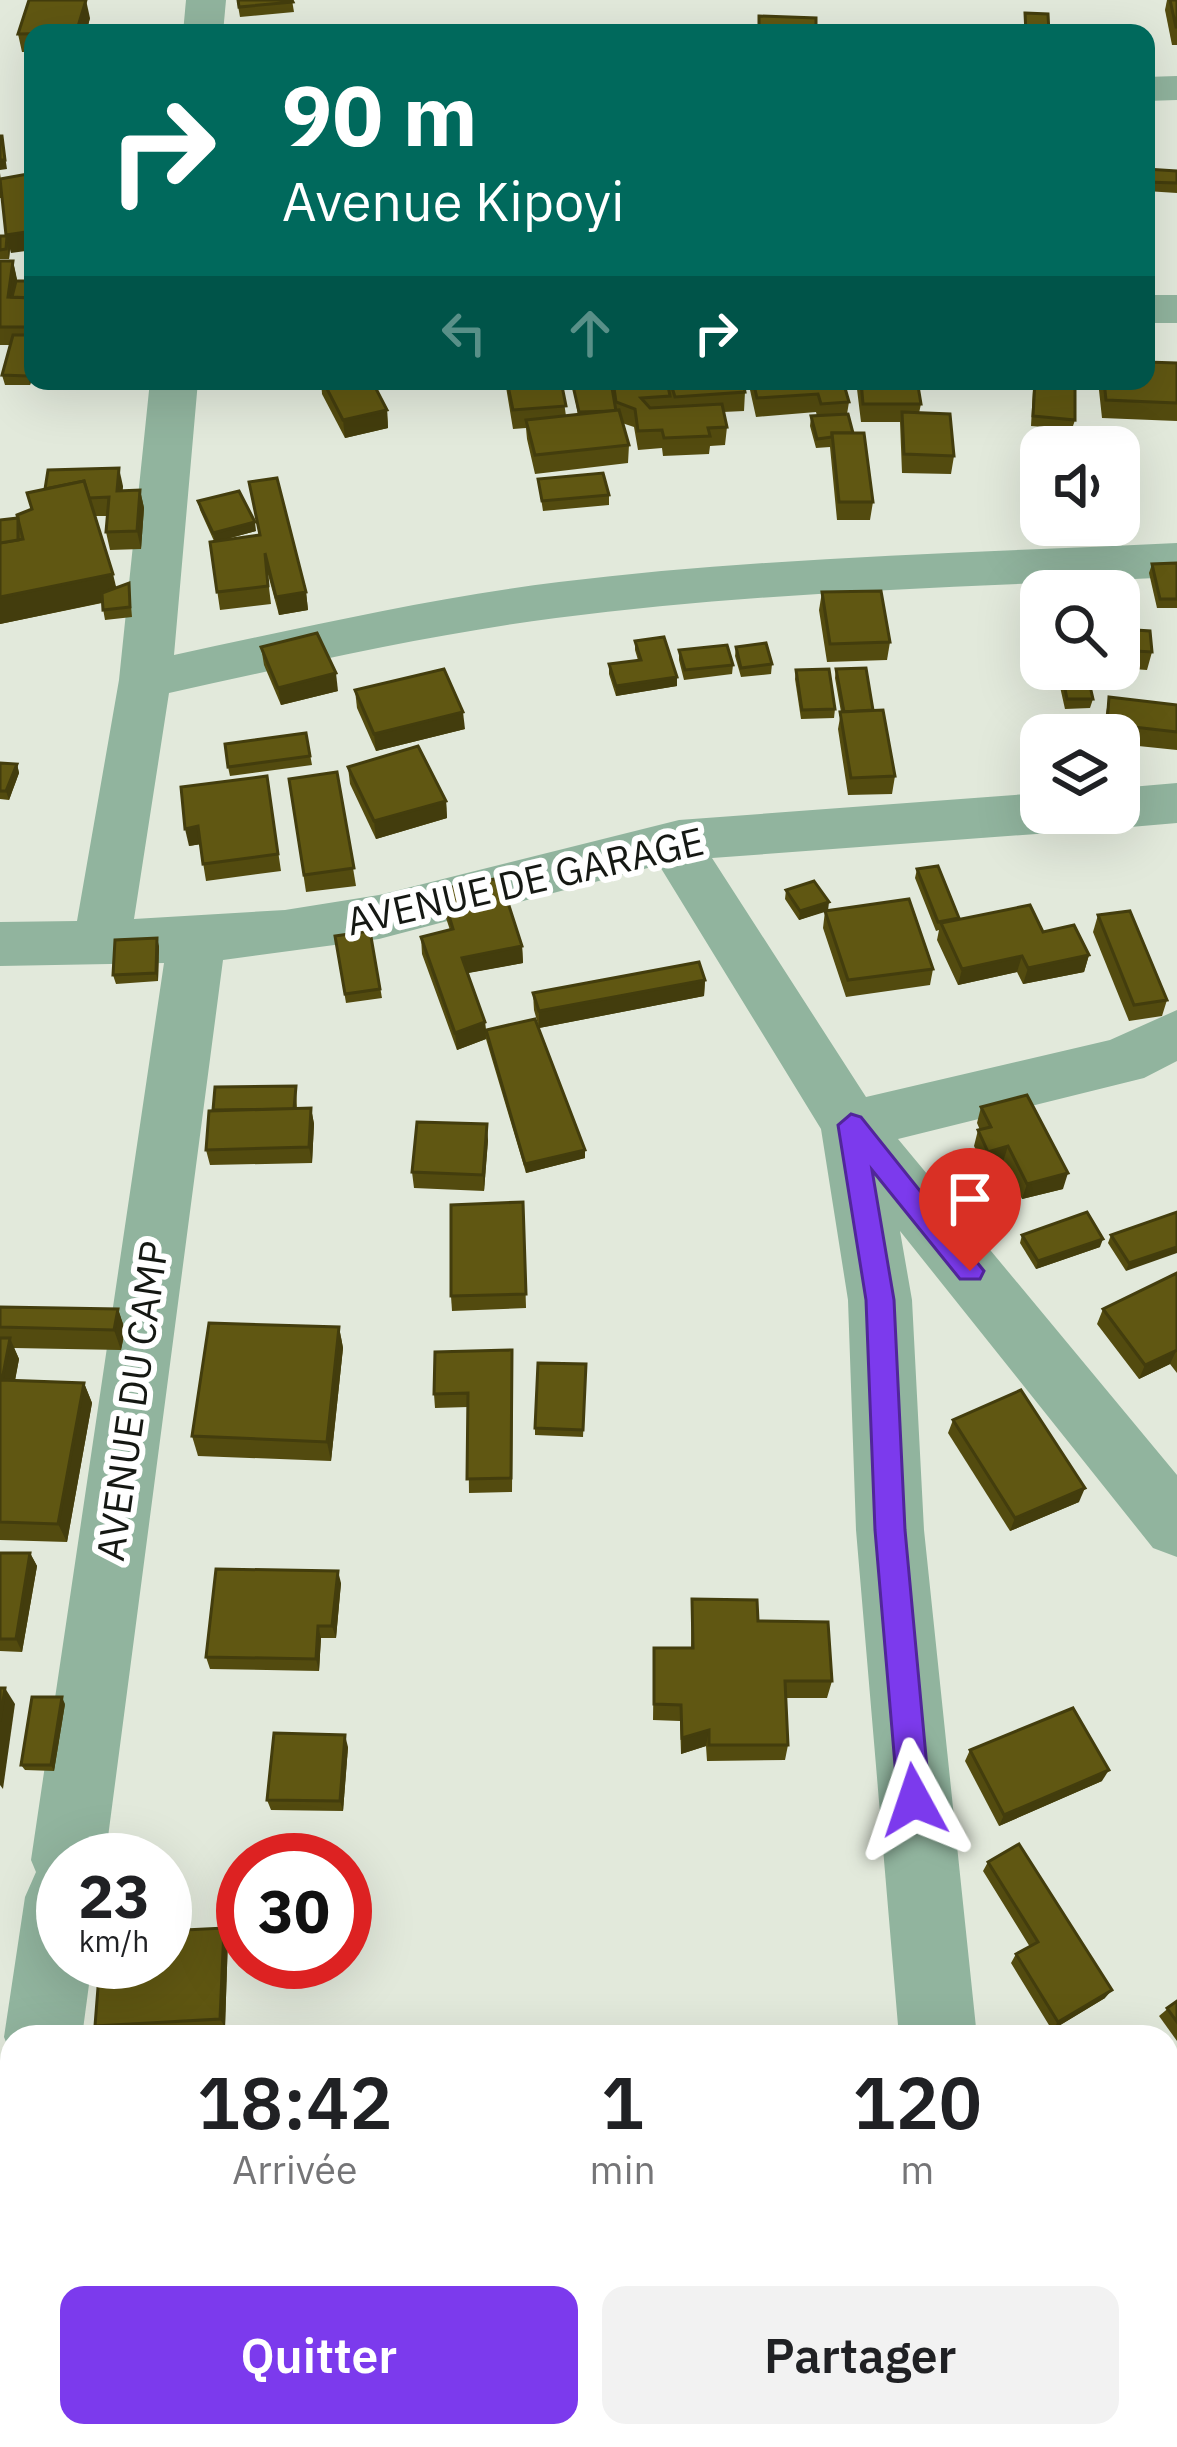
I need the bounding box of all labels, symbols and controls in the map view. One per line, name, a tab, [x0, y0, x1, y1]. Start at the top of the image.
text: 90 m	[282, 60, 478, 169]
icon: right	[84, 72, 240, 228]
text: Avenue Kipoyi	[282, 166, 625, 236]
icon: left	[431, 300, 497, 366]
icon: ahead	[557, 300, 623, 366]
icon: right	[683, 300, 749, 366]
map controls	[1020, 426, 1140, 834]
button: sound	[1020, 426, 1140, 546]
button: search	[1020, 570, 1140, 690]
button: layers	[1020, 714, 1140, 834]
street label: AVENUE DE GARAGE	[341, 815, 709, 946]
pin	[919, 1148, 1021, 1271]
icon: arrive	[937, 1166, 1003, 1232]
street label: AVENUE DU CAMP	[84, 1238, 179, 1564]
position arrow	[851, 1737, 977, 1863]
speed limit sign: 30	[216, 1833, 372, 1989]
text: 23	[78, 1856, 150, 1935]
text: km/h	[79, 1921, 149, 1960]
text: 18:42	[197, 2055, 393, 2149]
text: 1	[601, 2055, 644, 2149]
text: 120	[852, 2055, 982, 2149]
text: Arrivée	[232, 2144, 357, 2195]
text: min	[590, 2144, 656, 2195]
text: m	[900, 2144, 934, 2195]
button: Quitter	[60, 2286, 578, 2424]
button: Partager	[602, 2286, 1119, 2424]

